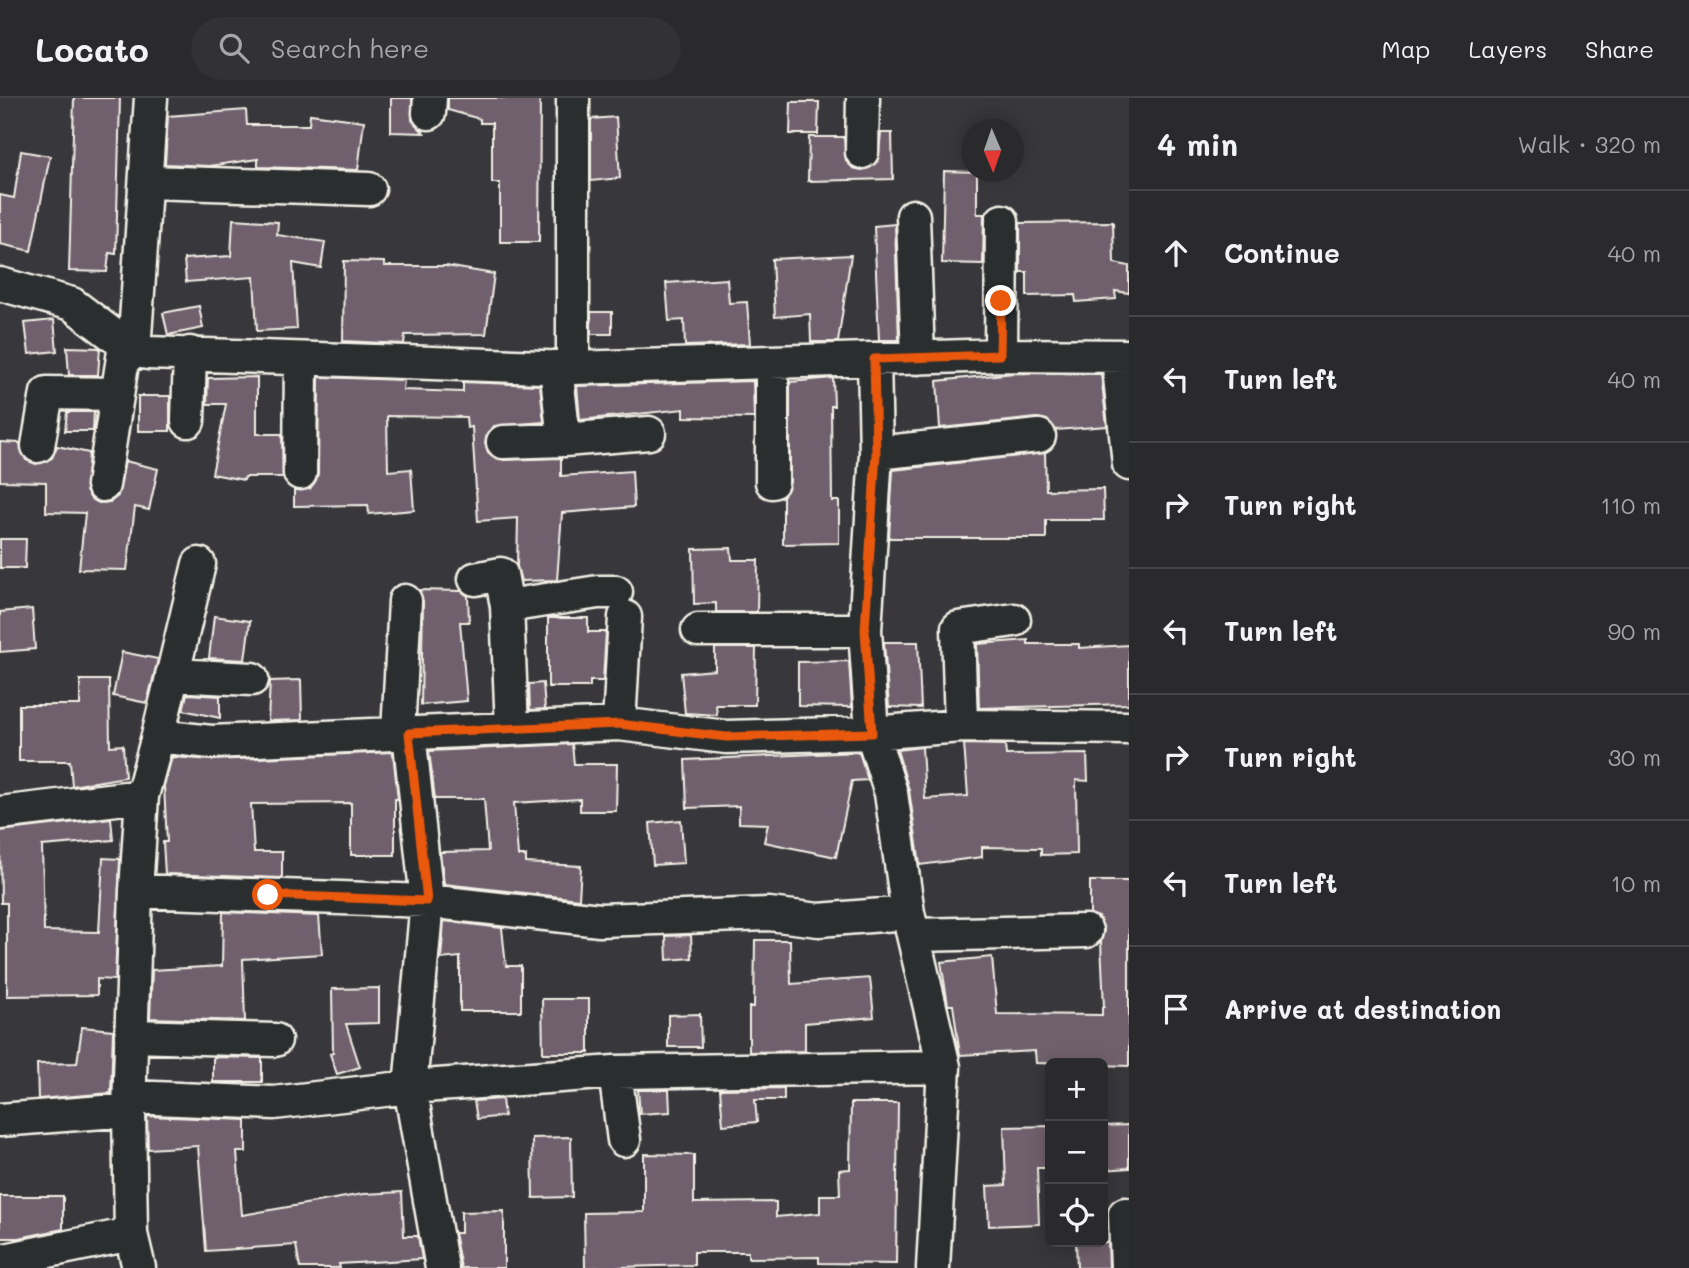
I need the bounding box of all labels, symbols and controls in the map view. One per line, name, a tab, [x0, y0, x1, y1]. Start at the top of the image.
search box	[191, 17, 681, 80]
text: Locato	[35, 27, 149, 70]
icon: search	[215, 29, 253, 67]
text: Search here	[271, 31, 429, 65]
text: Map	[1382, 33, 1430, 64]
text: Layers	[1468, 33, 1547, 64]
text: Share	[1585, 33, 1654, 64]
north arrow	[961, 119, 1024, 182]
text: 4 min	[1157, 124, 1238, 164]
text: Walk · 320 m	[1518, 129, 1661, 159]
icon: ahead	[1157, 234, 1195, 272]
text: Continue	[1224, 236, 1340, 270]
text: 40 m	[1608, 238, 1661, 268]
route end	[985, 285, 1016, 316]
icon: left	[1157, 360, 1195, 398]
text: Turn left	[1224, 362, 1337, 396]
text: 40 m	[1608, 364, 1661, 394]
icon: right	[1157, 486, 1195, 524]
text: Turn right	[1224, 488, 1357, 522]
text: 110 m	[1601, 490, 1661, 520]
icon: left	[1157, 612, 1195, 650]
text: Turn left	[1224, 614, 1337, 648]
text: 90 m	[1608, 616, 1661, 646]
icon: right	[1157, 738, 1195, 776]
text: Turn right	[1224, 740, 1357, 774]
text: 30 m	[1608, 742, 1661, 772]
icon: left	[1157, 864, 1195, 902]
text: Turn left	[1224, 866, 1337, 900]
text: 10 m	[1611, 868, 1661, 898]
route start	[252, 879, 283, 910]
icon: arrive	[1157, 990, 1195, 1028]
text: Arrive at destination	[1224, 992, 1501, 1026]
map controls	[1045, 1058, 1108, 1247]
button: +	[1045, 1058, 1108, 1121]
button: −	[1045, 1121, 1108, 1184]
button: locate	[1045, 1184, 1108, 1247]

